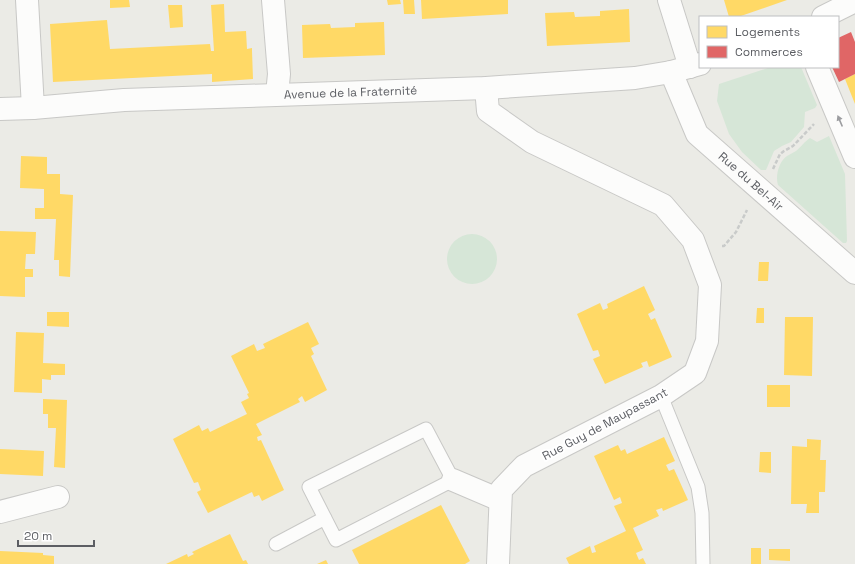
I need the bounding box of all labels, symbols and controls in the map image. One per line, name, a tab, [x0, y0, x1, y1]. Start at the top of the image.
legend	[699, 16, 839, 68]
text: Logements	[735, 24, 800, 40]
text: Commerces	[735, 44, 803, 60]
street label: Avenue de la Fraternité	[284, 82, 417, 103]
one-way arrow	[837, 116, 843, 127]
street label: Rue du Bel-Air	[715, 148, 787, 215]
street label: Rue Guy de Maupassant	[539, 384, 671, 464]
scale bar	[18, 522, 94, 548]
text: 20 m	[24, 528, 52, 544]

